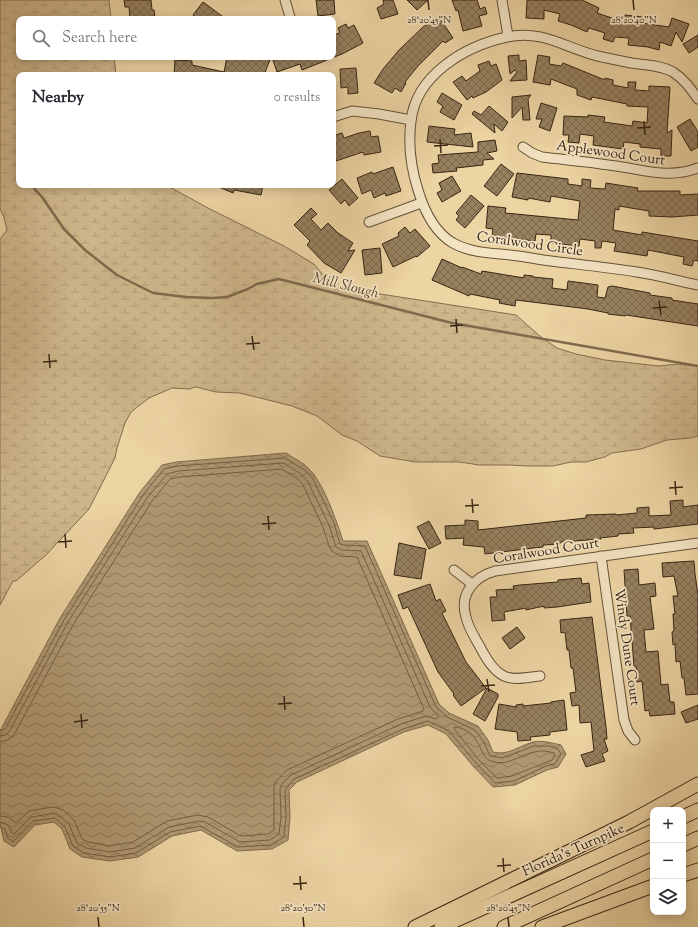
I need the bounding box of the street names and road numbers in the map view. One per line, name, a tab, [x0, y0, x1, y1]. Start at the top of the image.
street label: Applewood Court	[555, 136, 667, 172]
street label: Coralwood Circle	[475, 228, 584, 262]
street label: Coralwood Court	[492, 534, 601, 570]
street label: Windy Dune Court	[608, 587, 644, 707]
street label: Florida's Turnpike	[520, 819, 628, 882]

